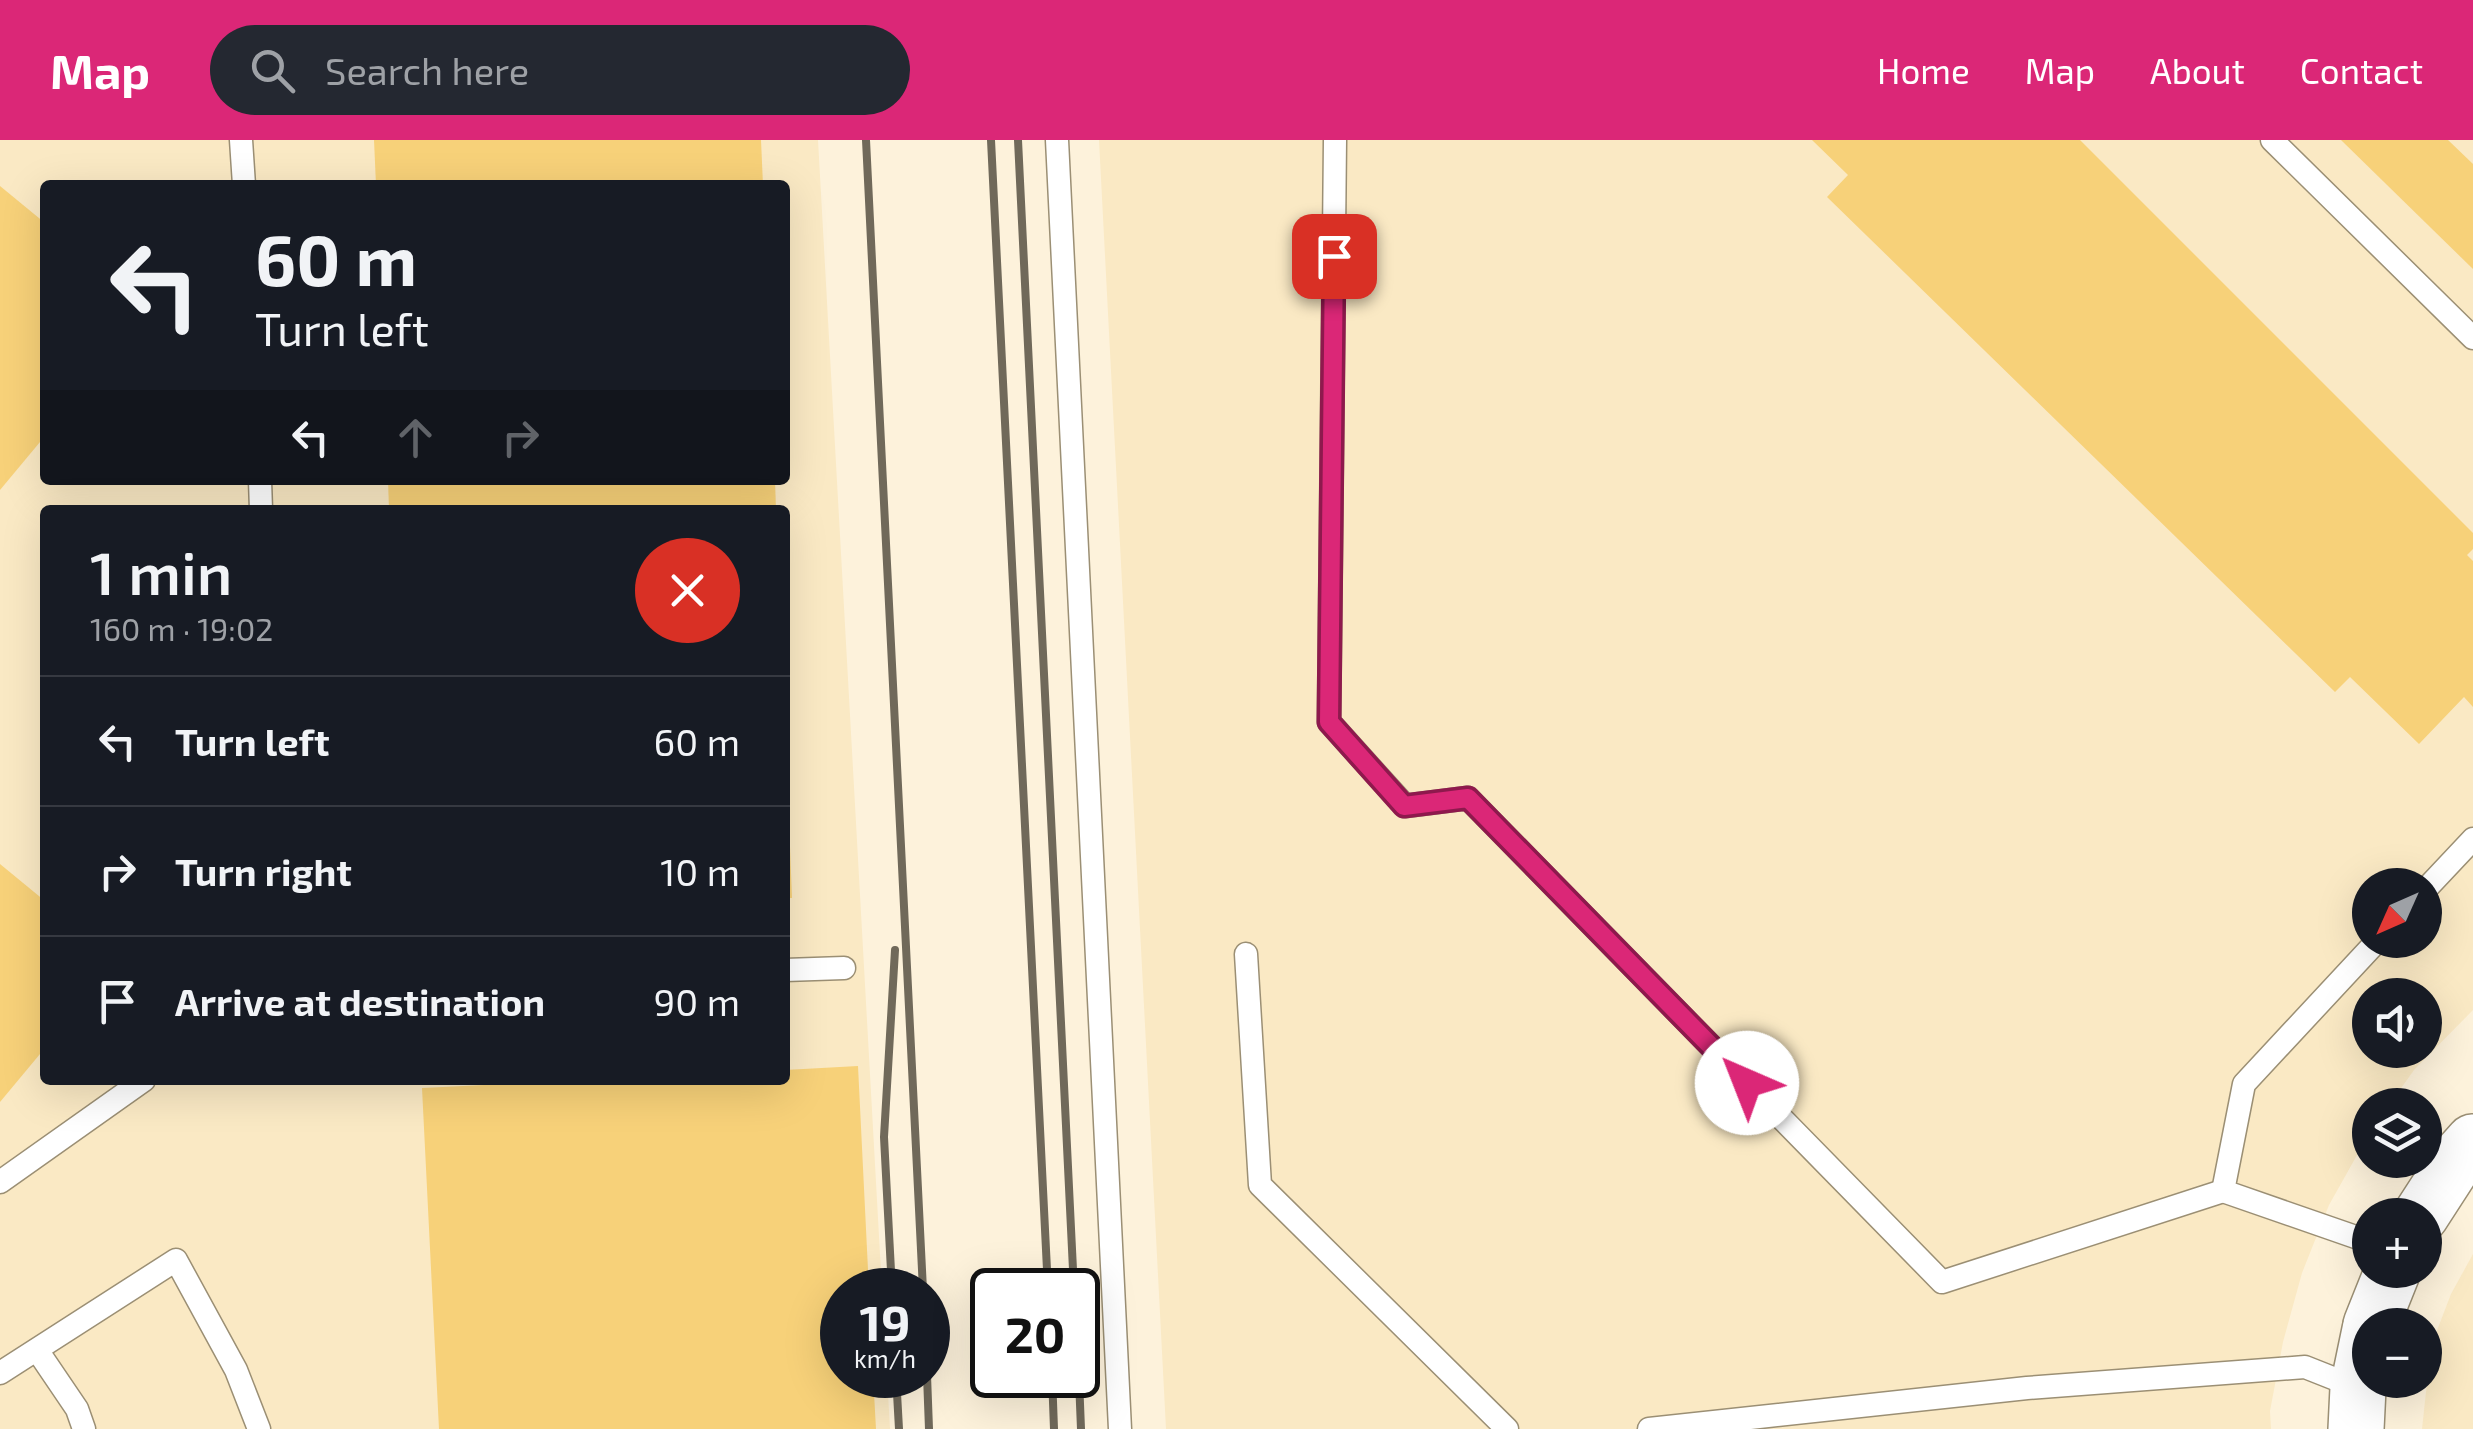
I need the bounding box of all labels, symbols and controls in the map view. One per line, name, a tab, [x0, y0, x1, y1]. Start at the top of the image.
search box	[210, 25, 910, 115]
text: Map	[50, 41, 150, 99]
icon: search	[245, 43, 300, 98]
text: Search here	[325, 47, 529, 93]
text: Home	[1877, 49, 1970, 91]
text: Map	[2025, 49, 2095, 91]
text: About	[2150, 49, 2245, 91]
text: Contact	[2300, 49, 2423, 91]
pin	[1292, 214, 1377, 299]
text: 60 m	[255, 216, 417, 300]
icon: left	[90, 220, 220, 350]
icon: arrive	[1307, 229, 1362, 284]
text: Turn left	[255, 301, 429, 355]
icon: left	[283, 410, 338, 465]
icon: ahead	[388, 410, 443, 465]
icon: right	[493, 410, 548, 465]
text: 1 min	[90, 535, 232, 607]
button: close	[635, 538, 740, 643]
text: 160 m · 19:02	[90, 609, 273, 647]
icon: left	[90, 714, 145, 769]
text: Turn left	[175, 718, 330, 764]
text: 60 m	[654, 718, 740, 764]
icon: right	[90, 844, 145, 899]
text: Turn right	[175, 848, 352, 894]
text: 10 m	[660, 848, 740, 894]
north arrow	[2352, 868, 2442, 958]
map controls	[2352, 868, 2442, 1398]
icon: arrive	[90, 974, 145, 1029]
text: Arrive at destination	[175, 978, 545, 1024]
text: 90 m	[654, 978, 740, 1024]
button: sound	[2352, 978, 2442, 1068]
position arrow	[1695, 1031, 1799, 1135]
button: layers	[2352, 1088, 2442, 1178]
button: +	[2352, 1198, 2442, 1288]
speed limit sign: 20	[970, 1268, 1100, 1398]
text: 19	[859, 1291, 911, 1351]
button: −	[2352, 1308, 2442, 1398]
text: km/h	[854, 1343, 916, 1373]

